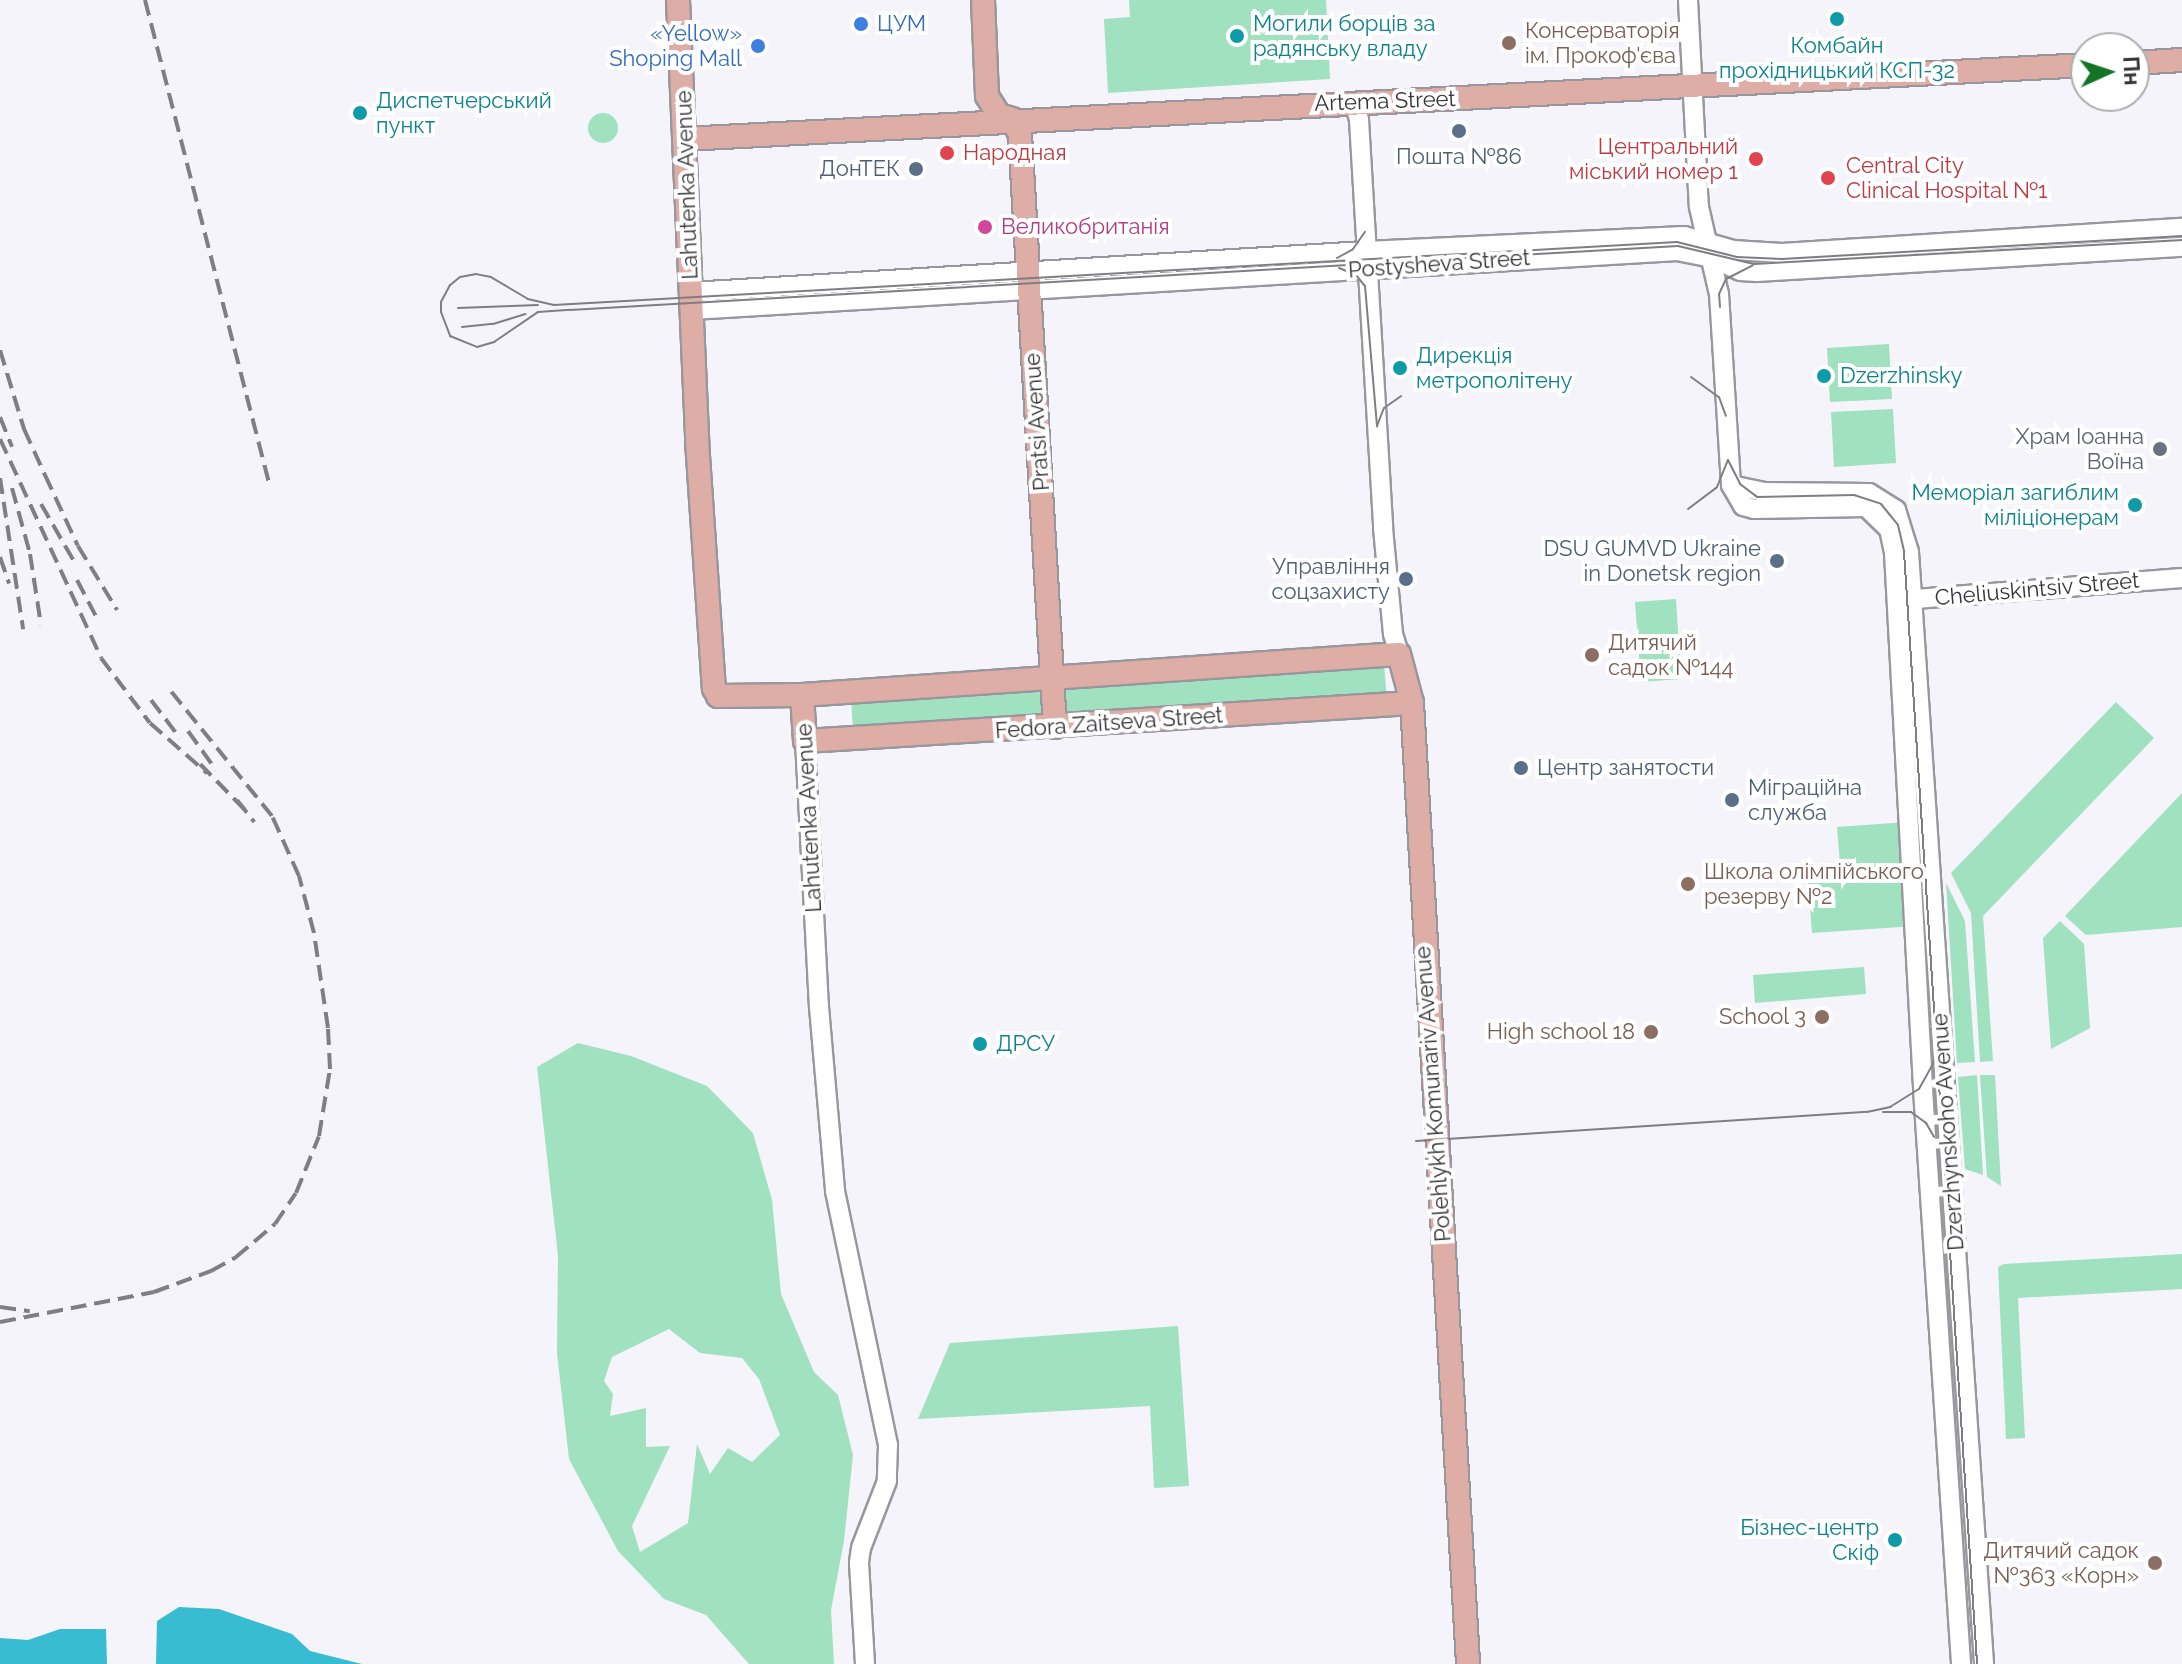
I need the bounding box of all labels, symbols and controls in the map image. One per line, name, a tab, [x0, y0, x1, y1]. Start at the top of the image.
place label: Могили борців за радянську владу	[1253, 10, 1435, 62]
marker: Комбайн прохідницький КСП-32	[1828, 10, 1846, 28]
place label: ЦУМ	[877, 11, 926, 37]
marker: ЦУМ	[852, 15, 870, 33]
place label: Консерваторія ім. Прокоф'єва	[1525, 17, 1680, 68]
place label: «Yellow» Shoping Mall	[609, 20, 742, 72]
marker: Могили борців за радянську владу	[1228, 27, 1246, 45]
place label: Комбайн прохідницький КСП-32	[1719, 32, 1955, 84]
north arrow	[2070, 32, 2150, 112]
marker: Консерваторія ім. Прокоф'єва	[1500, 34, 1518, 52]
marker: «Yellow» Shoping Mall	[749, 37, 767, 55]
text: Пн	[2118, 56, 2146, 86]
street label: Artema Street	[1314, 85, 1456, 117]
place label: Диспетчерський пункт	[376, 87, 552, 138]
street label: Lahutenka Avenue	[670, 90, 704, 280]
marker: Диспетчерський пункт	[351, 104, 369, 122]
marker: Пошта №86	[1450, 122, 1468, 140]
place label: Центральний міський номер 1	[1569, 133, 1738, 184]
place label: Народная	[963, 140, 1067, 166]
marker: Народная	[938, 144, 956, 162]
place label: Пошта №86	[1396, 144, 1522, 170]
marker: Центральний міський номер 1	[1745, 148, 1767, 170]
place label: Central City Clinical Hospital №1	[1846, 152, 2049, 204]
place label: ДонТЕК	[819, 156, 900, 182]
marker: ДонТЕК	[907, 160, 925, 178]
marker: Central City Clinical Hospital №1	[1817, 167, 1839, 189]
place label: Великобританія	[1001, 214, 1170, 240]
marker: Великобританія	[976, 218, 994, 236]
street label: Postysheva Street	[1347, 244, 1531, 284]
place label: Дирекція метрополітену	[1416, 342, 1572, 394]
street label: Pratsi Avenue	[1019, 352, 1055, 492]
marker: Дирекція метрополітену	[1391, 359, 1409, 377]
place label: Dzerzhinsky	[1840, 363, 1962, 389]
marker: Dzerzhinsky	[1815, 367, 1833, 385]
place label: Храм Іоанна Воїна	[2016, 423, 2144, 474]
marker: Храм Іоанна Воїна	[2151, 440, 2169, 458]
place label: Меморіал загиблим міліціонерам	[1912, 479, 2119, 530]
marker: Меморіал загиблим міліціонерам	[2126, 496, 2144, 514]
place label: DSU GUMVD Ukraine in Donetsk region	[1543, 535, 1761, 586]
marker: DSU GUMVD Ukraine in Donetsk region	[1768, 552, 1786, 570]
place label: Управління соцзахисту	[1271, 553, 1390, 604]
street label: Cheliuskintsiv Street	[1933, 567, 2141, 611]
marker: Управління соцзахисту	[1397, 570, 1415, 588]
place label: Дитячий садок №144	[1608, 629, 1733, 680]
marker: Дитячий садок №144	[1583, 646, 1601, 664]
street label: Fedora Zaitseva Street	[994, 702, 1224, 744]
street label: Lahutenka Avenue	[791, 722, 827, 914]
place label: Центр занятости	[1537, 755, 1714, 781]
marker: Центр занятости	[1512, 759, 1530, 777]
place label: Міграційна служба	[1748, 774, 1862, 826]
marker: Міграційна служба	[1723, 791, 1741, 809]
place label: Школа олімпійського резерву №2	[1704, 858, 1924, 910]
marker: Школа олімпійського резерву №2	[1679, 875, 1697, 893]
street label: Polehlykh Komunariv Avenue	[1409, 945, 1457, 1243]
place label: School 3	[1718, 1004, 1806, 1030]
marker: School 3	[1813, 1008, 1831, 1026]
street label: Dzerzhynskoho Avenue	[1927, 1012, 1969, 1252]
place label: High school 18	[1486, 1019, 1635, 1045]
marker: High school 18	[1642, 1023, 1660, 1041]
place label: ДРСУ	[996, 1031, 1055, 1057]
marker: ДРСУ	[971, 1035, 989, 1053]
place label: Бізнес-центр Скіф	[1740, 1514, 1879, 1566]
marker: Бізнес-центр Скіф	[1886, 1531, 1904, 1549]
place label: Дитячий садок №363 «Корн»	[1983, 1537, 2139, 1588]
marker: Дитячий садок №363 «Корн»	[2146, 1554, 2164, 1572]

